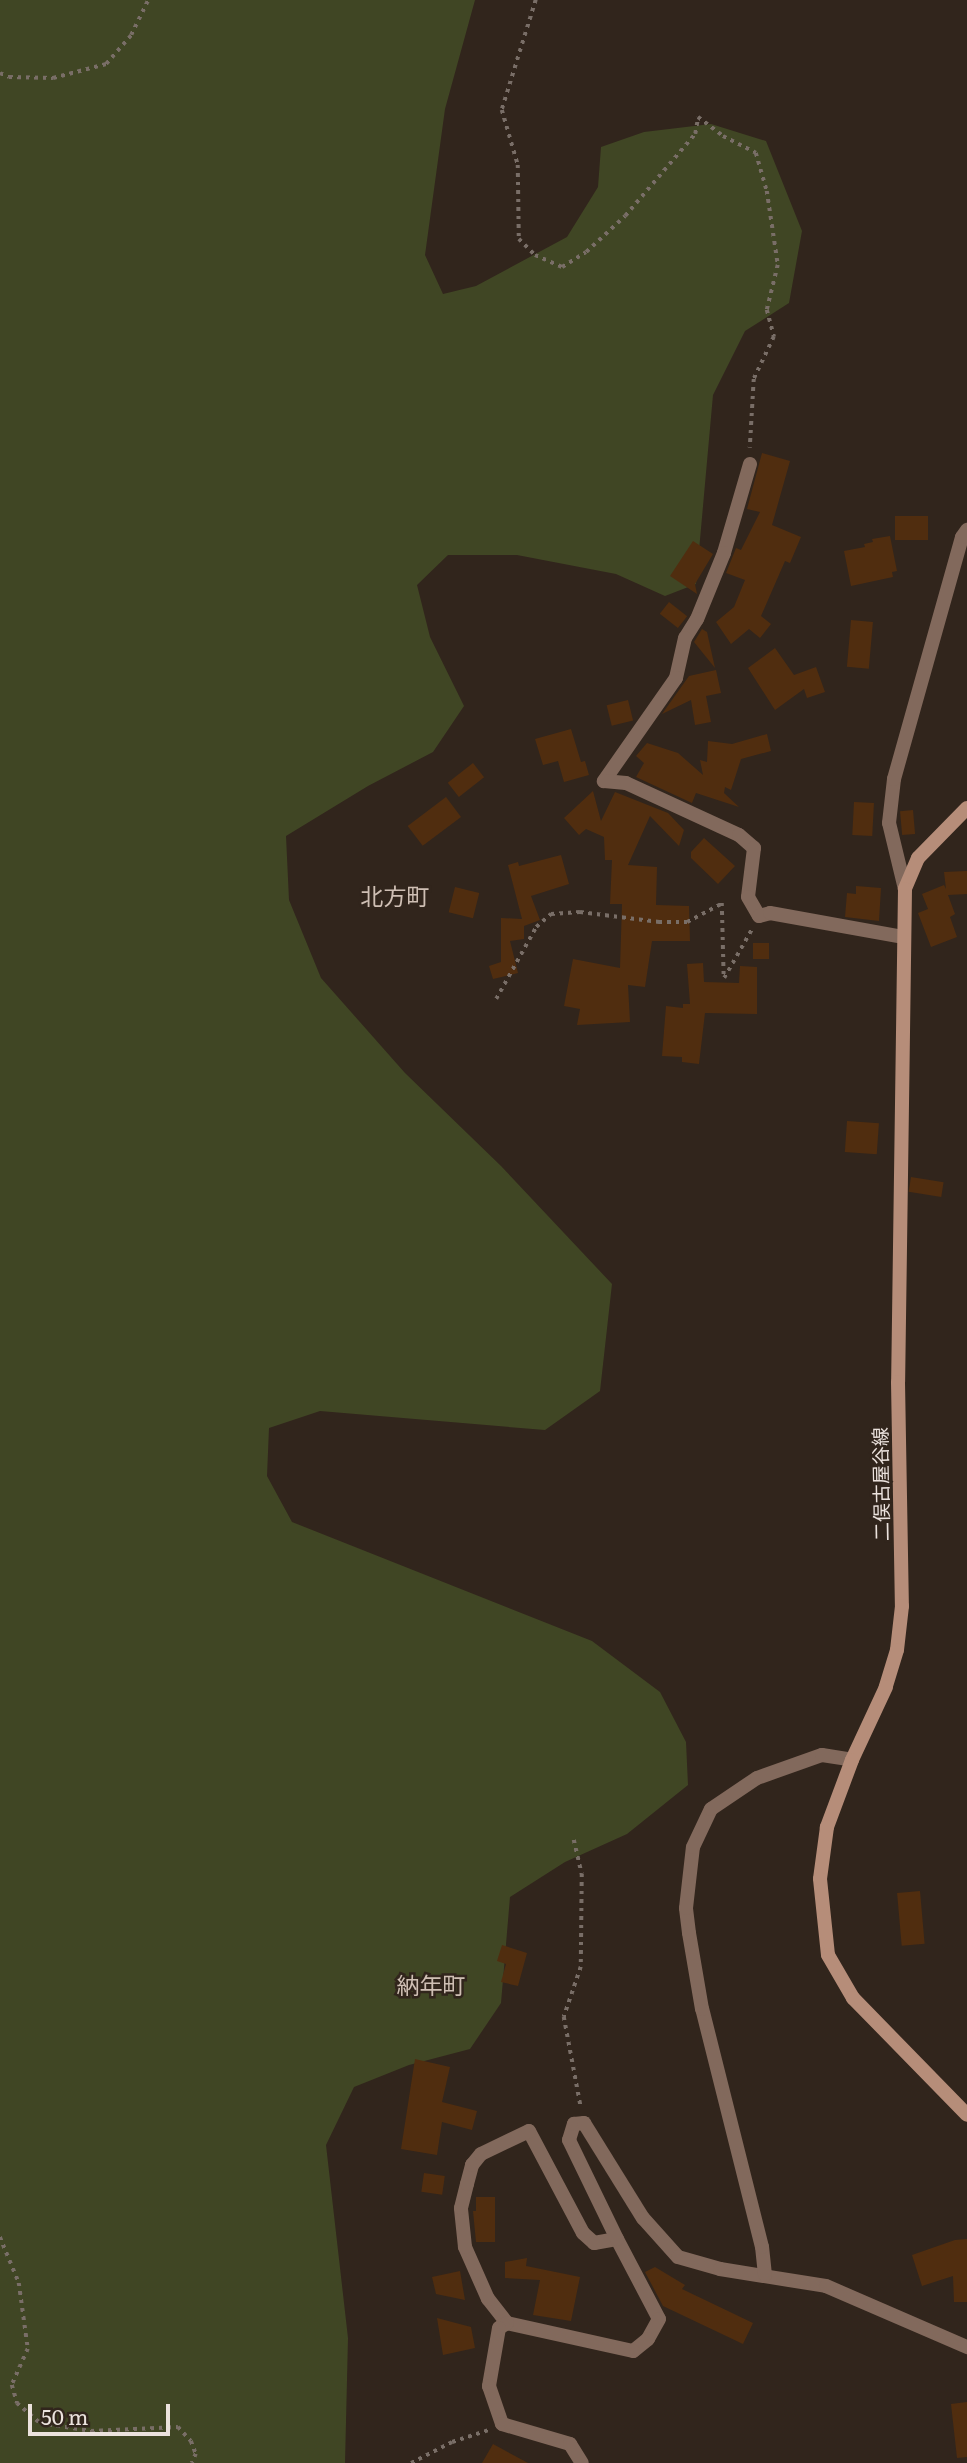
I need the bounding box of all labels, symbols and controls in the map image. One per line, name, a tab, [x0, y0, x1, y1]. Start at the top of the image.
district label: 北方町	[361, 881, 429, 909]
street label: 二俣古屋谷線	[869, 1427, 893, 1541]
district label: 納年町	[397, 1970, 465, 1998]
scale bar	[32, 2390, 173, 2434]
text: 50 m	[41, 2400, 88, 2431]

